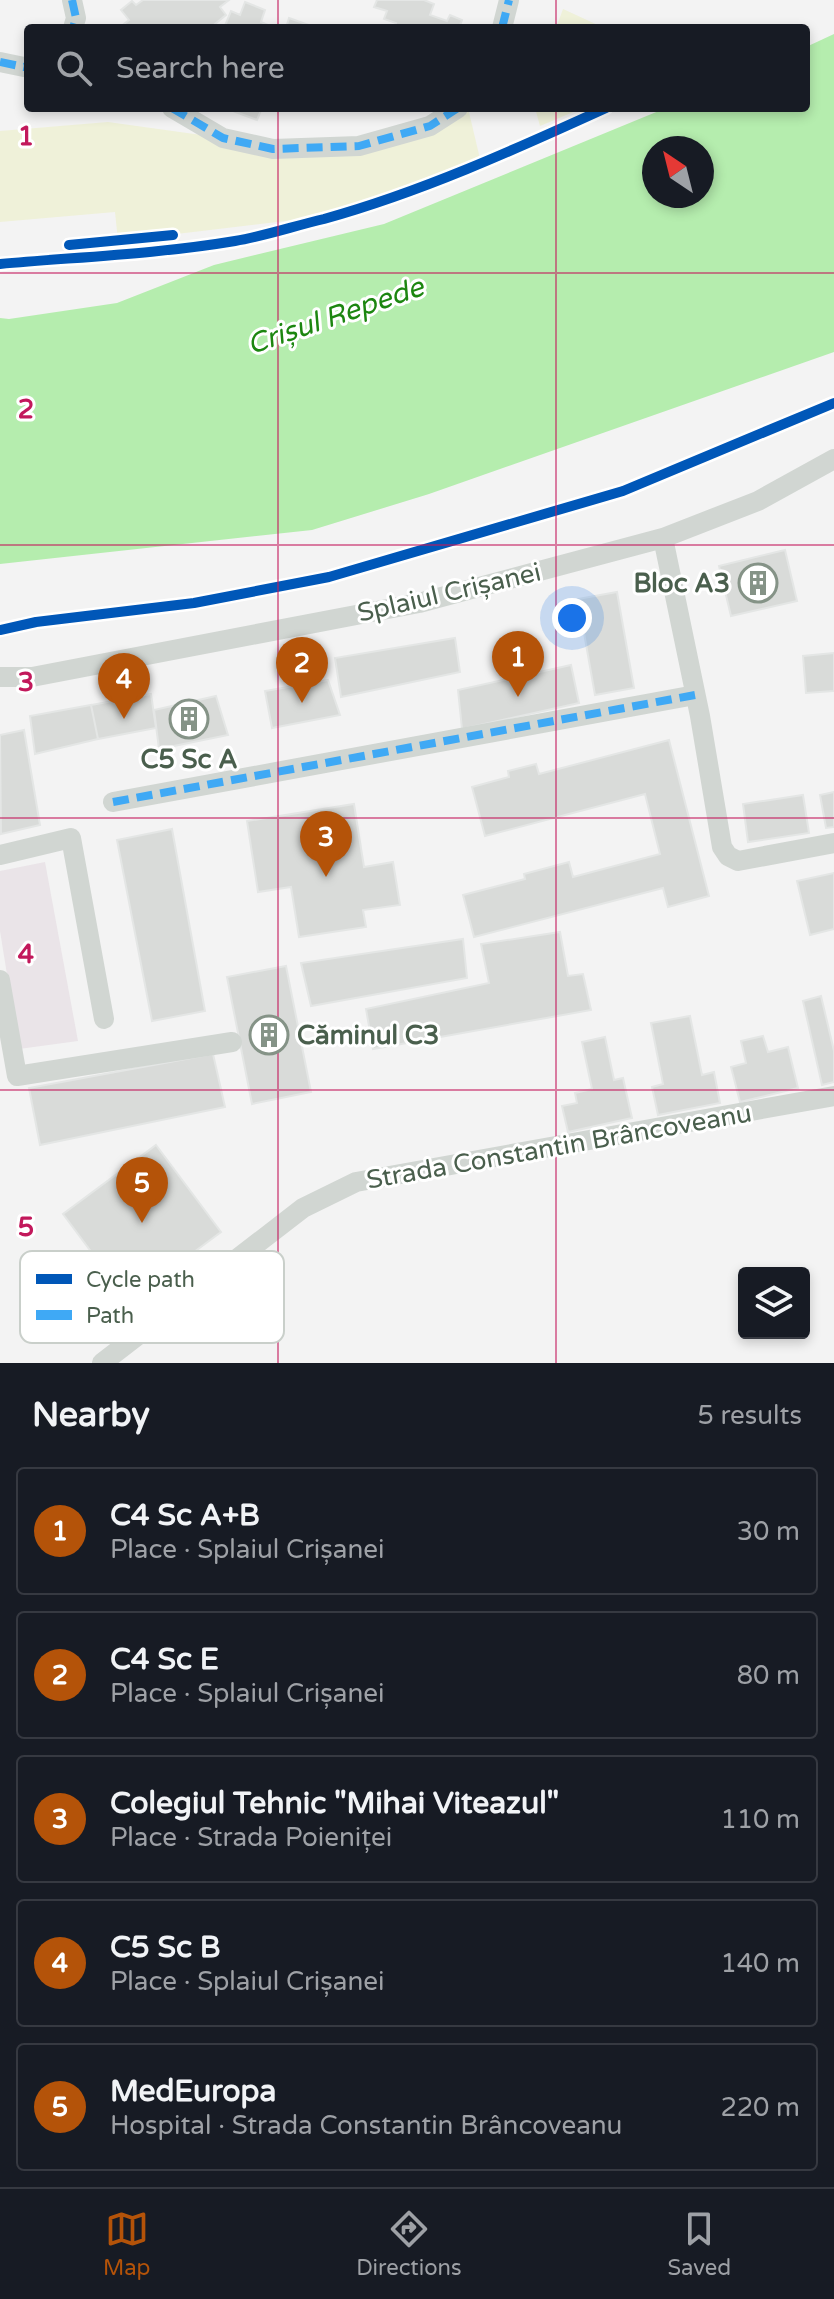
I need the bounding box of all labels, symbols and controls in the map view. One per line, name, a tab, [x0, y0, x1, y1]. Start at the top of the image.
search box	[24, 24, 810, 112]
icon: search	[52, 46, 96, 90]
text: Search here	[116, 50, 285, 87]
text: 1	[18, 121, 34, 152]
north arrow	[642, 136, 714, 208]
water label: Crișul Repede	[243, 269, 430, 362]
text: 2	[18, 394, 34, 425]
street label: Splaiul Crișanei	[354, 556, 544, 629]
building icon: Bloc A3	[737, 562, 779, 604]
place label: Bloc A3	[634, 568, 730, 599]
your location	[552, 598, 592, 638]
pin: 1	[492, 631, 544, 697]
pin: 2	[276, 637, 328, 703]
pin: 4	[98, 653, 150, 719]
text: 3	[18, 667, 34, 698]
building icon: C5 Sc A	[168, 698, 210, 740]
place label: C5 Sc A	[140, 744, 238, 775]
pin: 3	[300, 811, 352, 877]
text: 4	[18, 939, 34, 970]
building icon: Căminul C3	[248, 1014, 290, 1056]
place label: Căminul C3	[297, 1020, 439, 1051]
street label: Strada Constantin Brâncoveanu	[364, 1097, 754, 1196]
pin: 5	[116, 1157, 168, 1223]
text: 5	[18, 1212, 34, 1243]
legend	[20, 1251, 284, 1343]
text: Cycle path	[86, 1267, 195, 1293]
map controls	[738, 1267, 810, 1339]
button: layers	[738, 1267, 810, 1339]
text: Path	[86, 1303, 134, 1329]
text: Nearby	[32, 1395, 150, 1436]
text: 5 results	[697, 1400, 802, 1431]
text: C4 Sc A+B	[110, 1497, 260, 1534]
text: 1	[52, 1516, 68, 1547]
text: 30 m	[737, 1516, 800, 1547]
text: Place · Splaiul Crișanei	[110, 1534, 384, 1565]
text: C4 Sc E	[110, 1641, 219, 1678]
text: 2	[52, 1660, 68, 1691]
text: 80 m	[737, 1660, 800, 1691]
text: Place · Splaiul Crișanei	[110, 1678, 384, 1709]
text: Colegiul Tehnic "Mihai Viteazul"	[110, 1785, 559, 1822]
text: 3	[52, 1804, 68, 1835]
text: 110 m	[720, 1804, 800, 1835]
text: Place · Strada Poieniței	[110, 1822, 392, 1853]
text: C5 Sc B	[110, 1929, 221, 1966]
text: 4	[52, 1948, 68, 1979]
text: 140 m	[720, 1948, 800, 1979]
text: Place · Splaiul Crișanei	[110, 1966, 384, 1997]
text: MedEuropa	[110, 2073, 276, 2110]
text: 5	[52, 2092, 68, 2123]
text: 220 m	[720, 2092, 800, 2123]
text: Hospital · Strada Constantin Brâncoveanu	[110, 2110, 622, 2141]
tab: Map	[103, 2207, 150, 2281]
tab: Directions	[356, 2207, 462, 2281]
tab: Saved	[667, 2207, 731, 2281]

